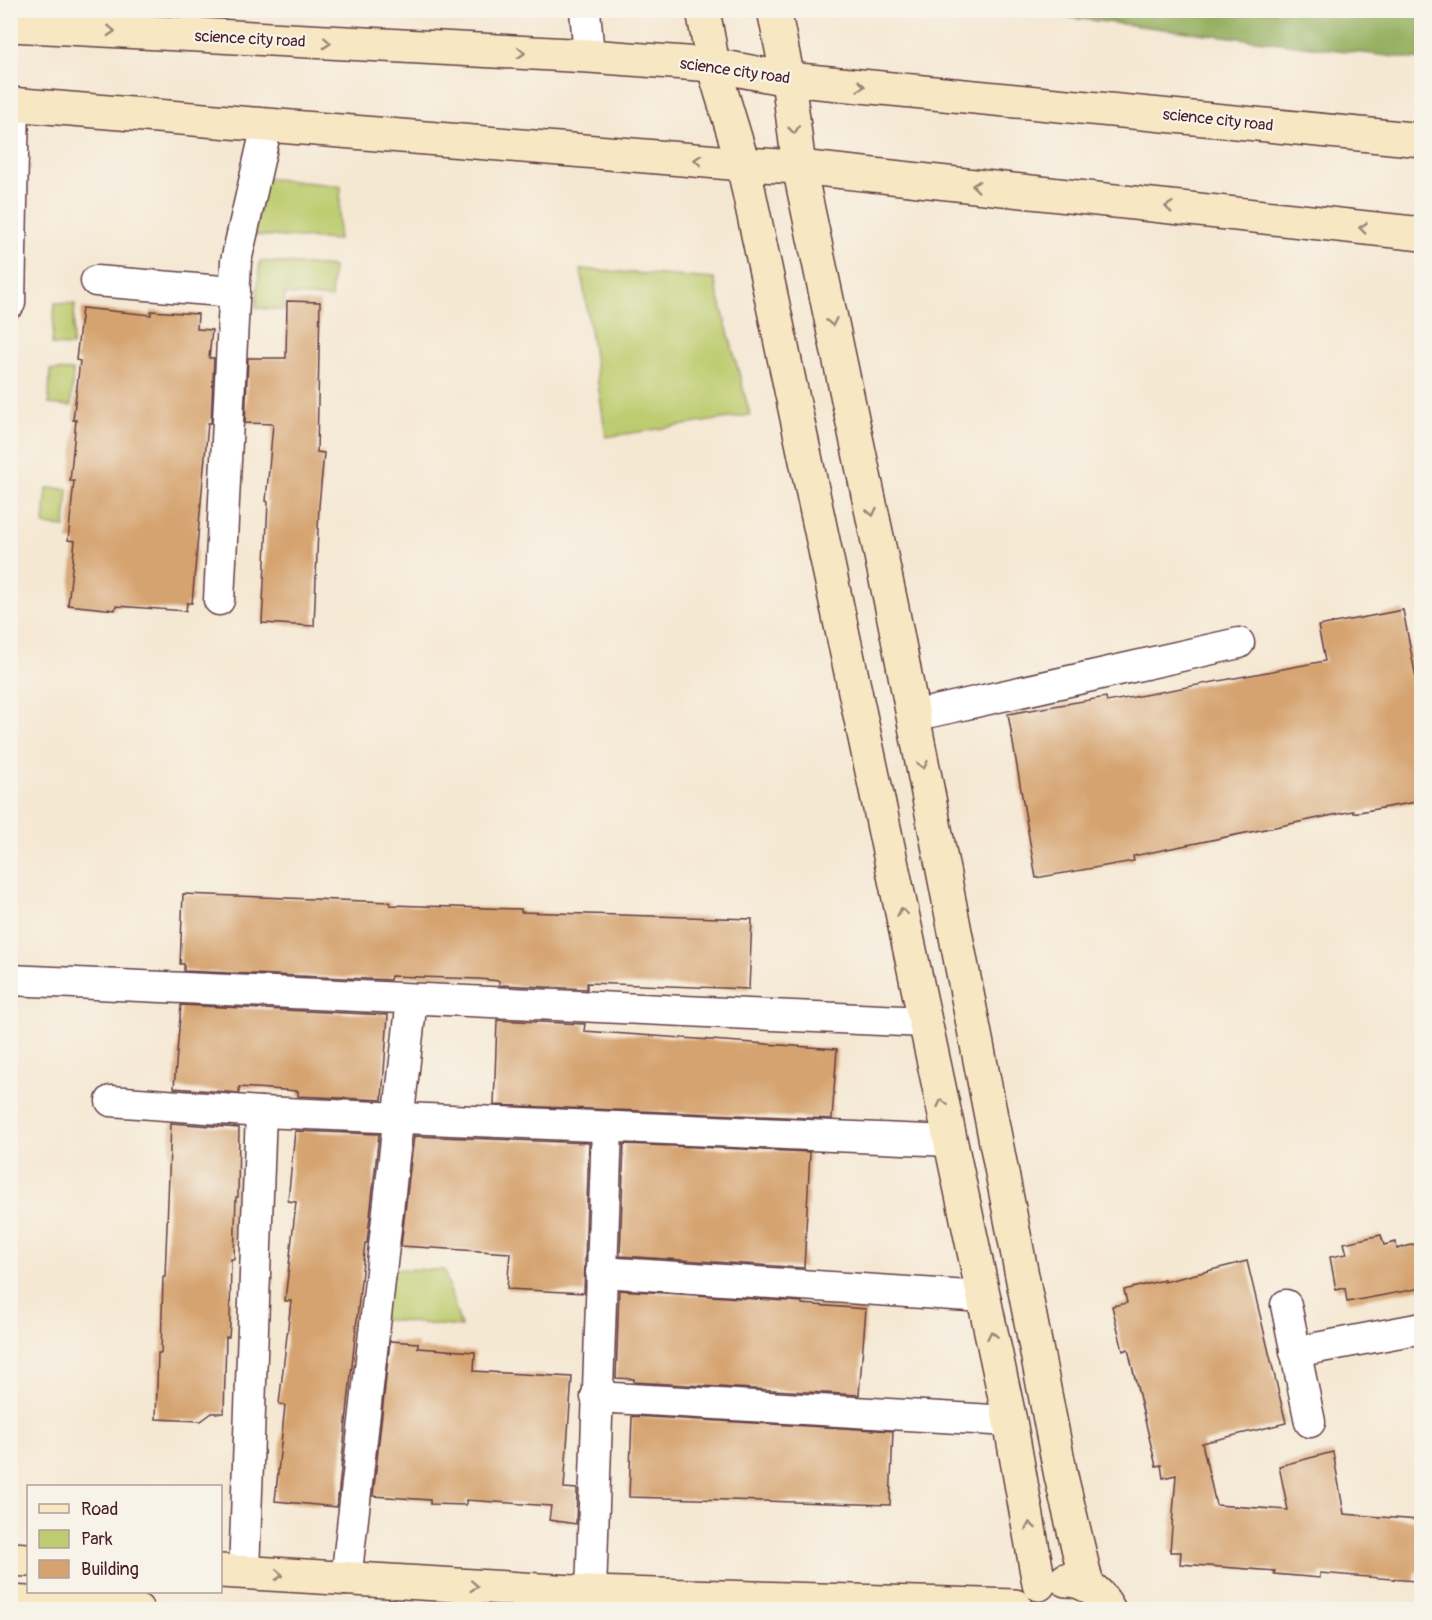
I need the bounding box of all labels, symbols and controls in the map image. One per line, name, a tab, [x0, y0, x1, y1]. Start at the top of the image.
one-way arrow	[106, 25, 115, 38]
street label: science city road	[194, 26, 306, 52]
one-way arrow	[322, 36, 331, 49]
one-way arrow	[517, 46, 526, 59]
street label: science city road	[679, 53, 791, 89]
one-way arrow	[857, 79, 866, 92]
street label: science city road	[1162, 104, 1274, 136]
one-way arrow	[788, 126, 800, 135]
one-way arrow	[693, 154, 702, 167]
one-way arrow	[971, 180, 980, 193]
one-way arrow	[1165, 201, 1174, 214]
one-way arrow	[1359, 222, 1368, 235]
one-way arrow	[824, 316, 837, 326]
one-way arrow	[864, 507, 877, 517]
one-way arrow	[916, 760, 929, 770]
one-way arrow	[896, 907, 909, 917]
one-way arrow	[937, 1098, 950, 1108]
one-way arrow	[986, 1330, 999, 1340]
legend	[27, 1485, 222, 1593]
text: Road	[81, 1498, 118, 1521]
one-way arrow	[1024, 1521, 1036, 1531]
text: Park	[81, 1528, 113, 1551]
text: Building	[81, 1558, 139, 1581]
one-way arrow	[274, 1568, 283, 1581]
one-way arrow	[469, 1580, 478, 1593]

